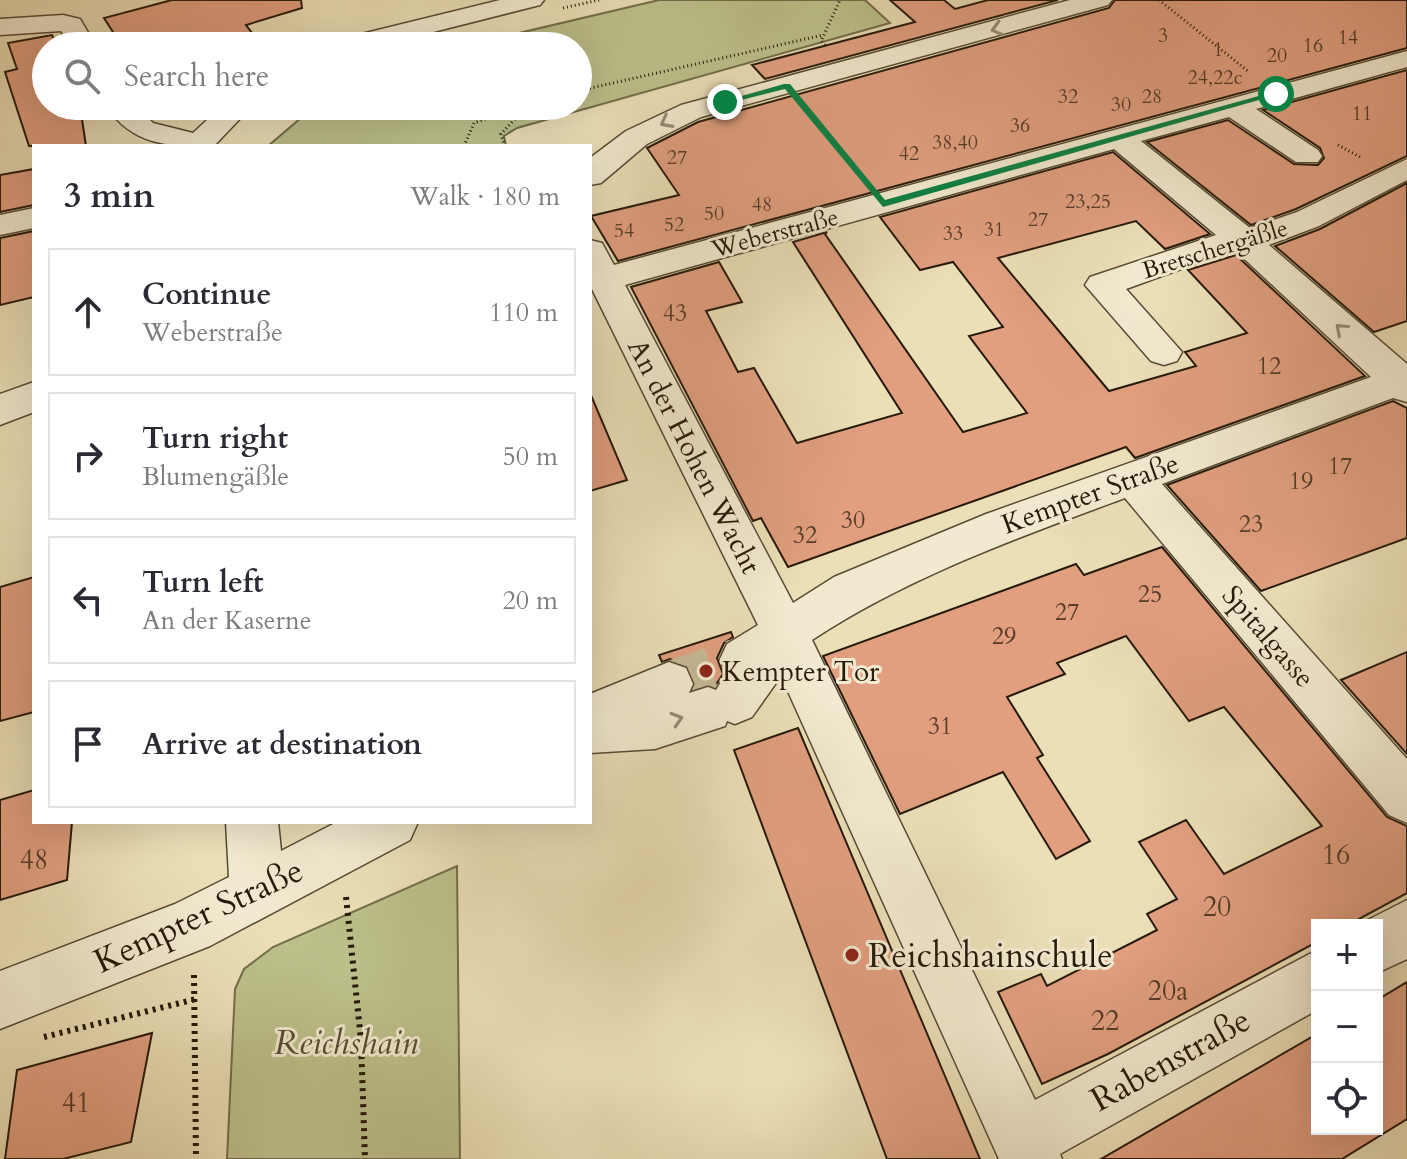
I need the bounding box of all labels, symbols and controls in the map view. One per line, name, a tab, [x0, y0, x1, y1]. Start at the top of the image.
one-way arrow	[990, 20, 1004, 36]
house number: 3	[1158, 22, 1168, 49]
house number: 14	[1338, 24, 1358, 51]
search box	[32, 32, 592, 120]
house number: 16	[1303, 32, 1323, 59]
house number: 1	[1213, 36, 1223, 63]
house number: 20	[1267, 42, 1287, 69]
icon: search	[60, 54, 104, 98]
text: Search here	[124, 56, 269, 97]
house number: 24,22c	[1187, 64, 1243, 91]
route start	[1258, 76, 1294, 112]
house number: 32	[1058, 83, 1078, 110]
house number: 28	[1142, 83, 1162, 110]
route end	[707, 84, 743, 120]
house number: 30	[1111, 91, 1131, 118]
house number: 11	[1352, 100, 1372, 127]
house number: 36	[1010, 112, 1030, 139]
one-way arrow	[660, 113, 675, 128]
house number: 38,40	[932, 129, 978, 156]
house number: 42	[899, 140, 919, 167]
house number: 27	[667, 144, 687, 171]
text: 3 min	[64, 173, 155, 219]
text: Walk · 180 m	[410, 179, 560, 214]
house number: 23,25	[1065, 188, 1111, 215]
house number: 48	[752, 191, 772, 218]
house number: 50	[704, 200, 724, 227]
street label: Weberstraße	[707, 201, 842, 266]
house number: 27	[1028, 206, 1048, 233]
house number: 52	[664, 211, 684, 238]
street label: Bretschergäßle	[1138, 212, 1292, 287]
house number: 31	[984, 216, 1004, 243]
house number: 54	[614, 217, 634, 244]
house number: 33	[943, 220, 963, 247]
text: Continue	[142, 274, 271, 315]
icon: ahead	[66, 290, 110, 334]
text: 110 m	[489, 295, 558, 330]
house number: 43	[663, 297, 687, 330]
text: Weberstraße	[142, 315, 283, 350]
one-way arrow	[1336, 323, 1350, 338]
street label: An der Hohen Wacht	[618, 333, 770, 580]
house number: 12	[1257, 350, 1281, 383]
text: Turn right	[142, 418, 288, 459]
icon: right	[66, 434, 110, 478]
text: 50 m	[502, 439, 558, 474]
street label: Kempter Straße	[996, 444, 1184, 544]
house number: 17	[1328, 450, 1352, 483]
text: Blumengäßle	[142, 459, 289, 494]
house number: 19	[1289, 465, 1313, 498]
house number: 30	[841, 504, 865, 537]
house number: 23	[1239, 508, 1263, 541]
house number: 32	[793, 519, 817, 552]
text: Turn left	[142, 562, 264, 603]
street label: Spitalgasse	[1213, 577, 1323, 696]
icon: left	[66, 578, 110, 622]
house number: 25	[1138, 578, 1162, 611]
text: 20 m	[502, 583, 558, 618]
house number: 27	[1055, 596, 1079, 629]
text: An der Kaserne	[142, 603, 312, 638]
house number: 29	[992, 620, 1016, 653]
place label: Kempter Tor	[722, 653, 880, 691]
marker: Kempter Tor	[697, 662, 715, 680]
house number: 31	[928, 710, 952, 743]
one-way arrow	[670, 712, 683, 728]
icon: arrive	[66, 722, 110, 766]
text: Arrive at destination	[142, 724, 422, 765]
house number: 16	[1322, 836, 1350, 874]
house number: 48	[20, 841, 48, 879]
street label: Kempter Straße	[86, 847, 310, 984]
house number: 20	[1203, 888, 1231, 926]
map controls	[1311, 919, 1383, 1135]
button: +	[1311, 919, 1383, 991]
place label: Reichshainschule	[868, 933, 1113, 979]
marker: Reichshainschule	[843, 946, 861, 964]
house number: 20a	[1148, 972, 1188, 1010]
button: −	[1311, 991, 1383, 1063]
street label: Rabenstraße	[1082, 997, 1259, 1123]
house number: 22	[1091, 1002, 1119, 1040]
park label: Reichshain	[274, 1020, 418, 1066]
button: locate	[1311, 1063, 1383, 1135]
house number: 41	[62, 1084, 90, 1122]

